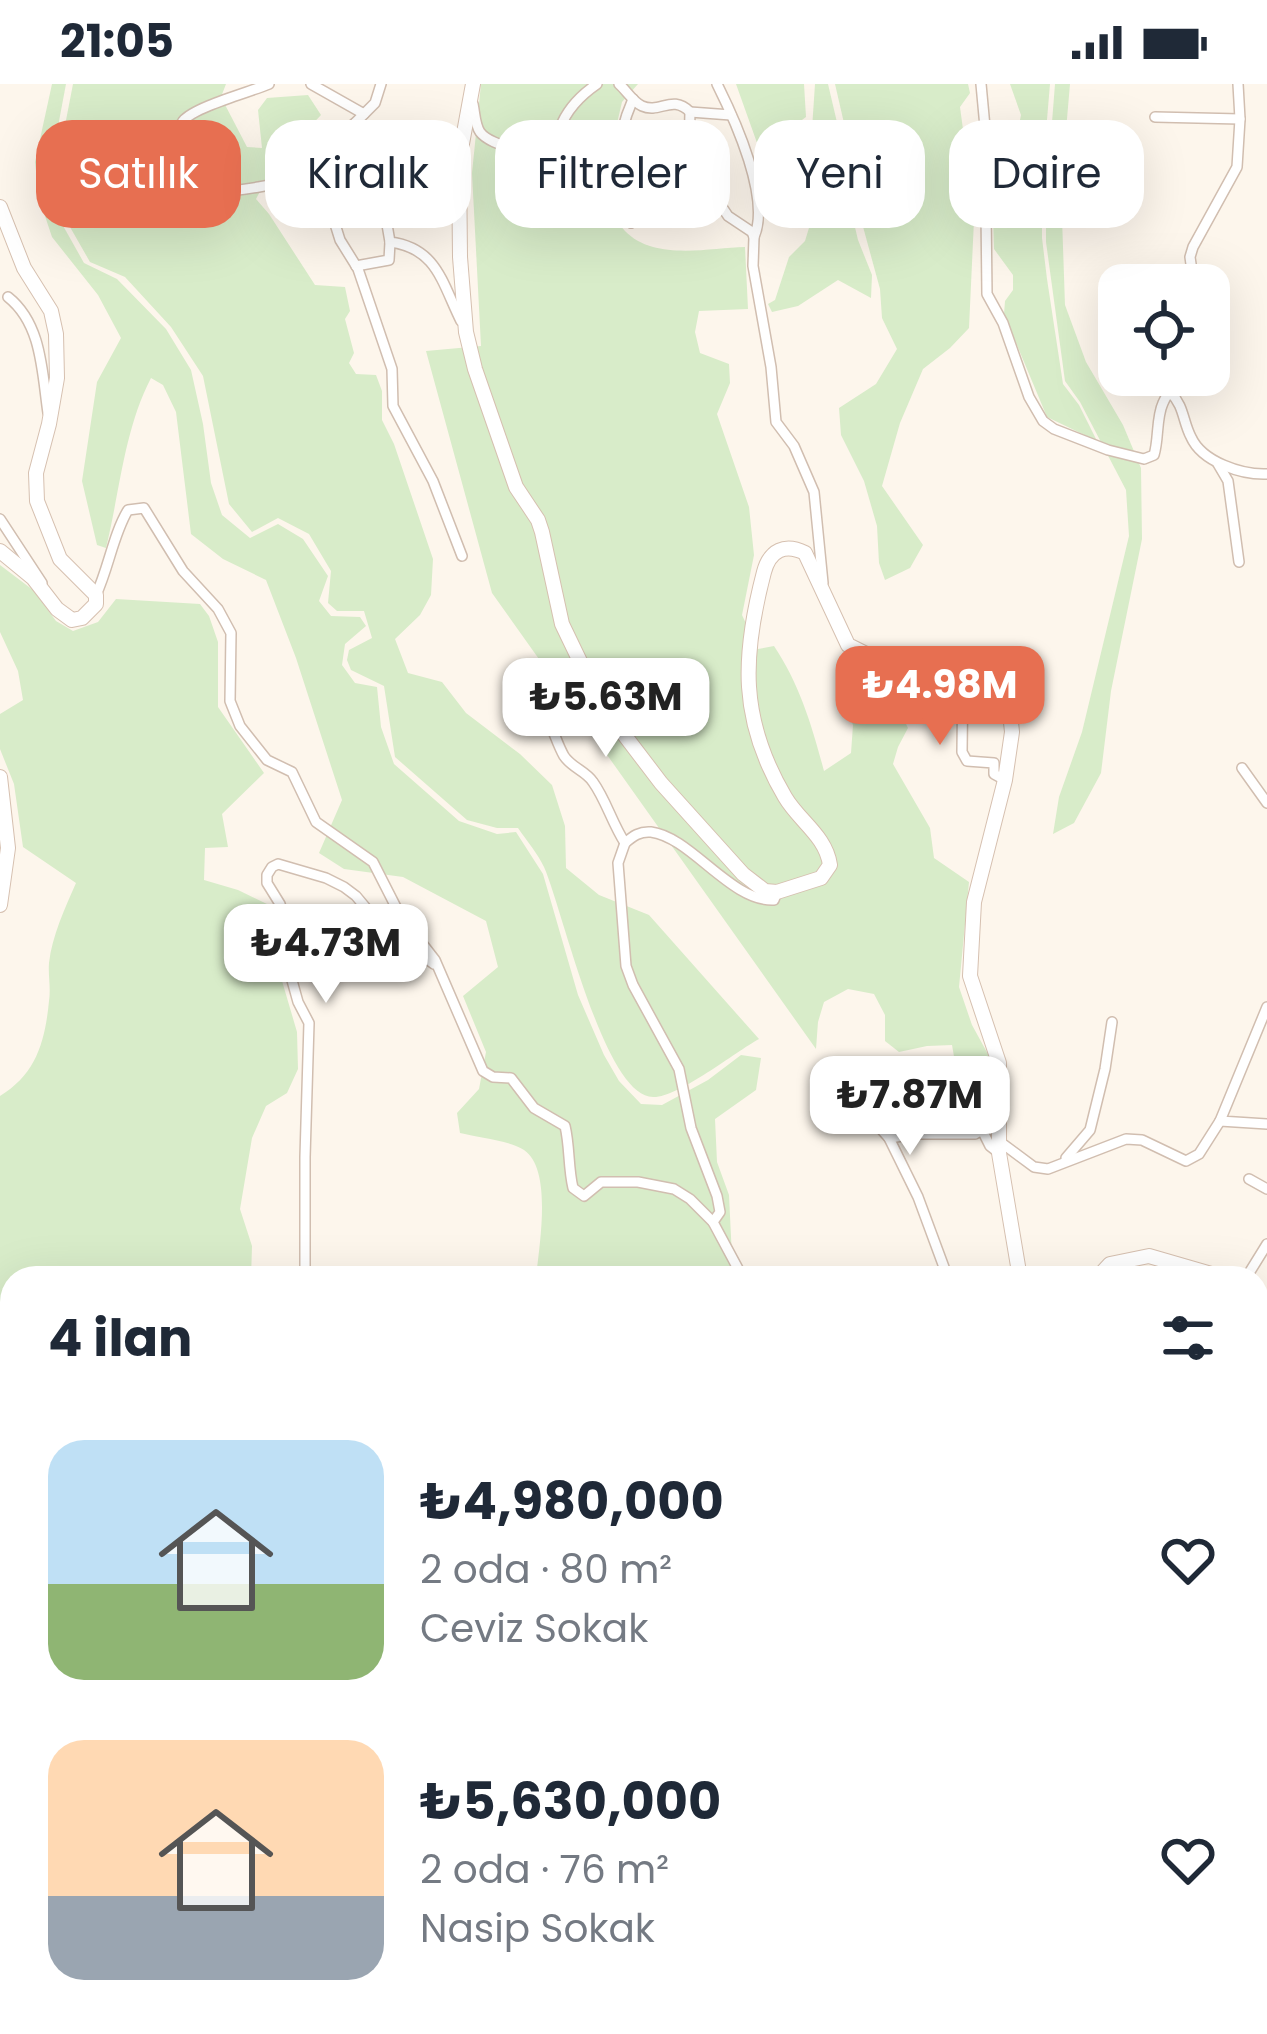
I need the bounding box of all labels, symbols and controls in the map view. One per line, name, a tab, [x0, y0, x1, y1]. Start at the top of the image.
text: 21:05	[60, 10, 174, 73]
chip: Satılık	[36, 120, 241, 228]
chip: Kiralık	[265, 120, 471, 228]
chip: Filtreler	[495, 120, 730, 228]
chip: Yeni	[754, 120, 925, 228]
chip: Daire	[949, 120, 1144, 228]
map controls	[1098, 264, 1230, 396]
button: locate	[1098, 264, 1230, 396]
pin: ₺4.98M	[842, 646, 1038, 748]
text: ₺4.98M	[863, 657, 1018, 712]
pin: ₺5.63M	[508, 658, 704, 760]
text: ₺5.63M	[529, 669, 683, 724]
pin: ₺4.73M	[228, 904, 424, 1006]
text: ₺4.73M	[251, 915, 401, 970]
pin: ₺7.87M	[812, 1056, 1008, 1158]
text: ₺7.87M	[837, 1067, 983, 1122]
text: 4 ilan	[48, 1302, 192, 1374]
icon: filters	[1155, 1305, 1221, 1371]
text: ₺4,980,000	[420, 1465, 724, 1537]
icon: home	[144, 1488, 288, 1632]
icon: heart	[1155, 1527, 1221, 1593]
text: 2 oda · 80 m²	[420, 1542, 672, 1597]
text: Ceviz Sokak	[420, 1601, 648, 1656]
text: ₺5,630,000	[420, 1765, 721, 1837]
icon: home	[144, 1788, 288, 1932]
icon: heart	[1155, 1827, 1221, 1893]
text: 2 oda · 76 m²	[420, 1842, 669, 1897]
text: Nasip Sokak	[420, 1901, 655, 1956]

